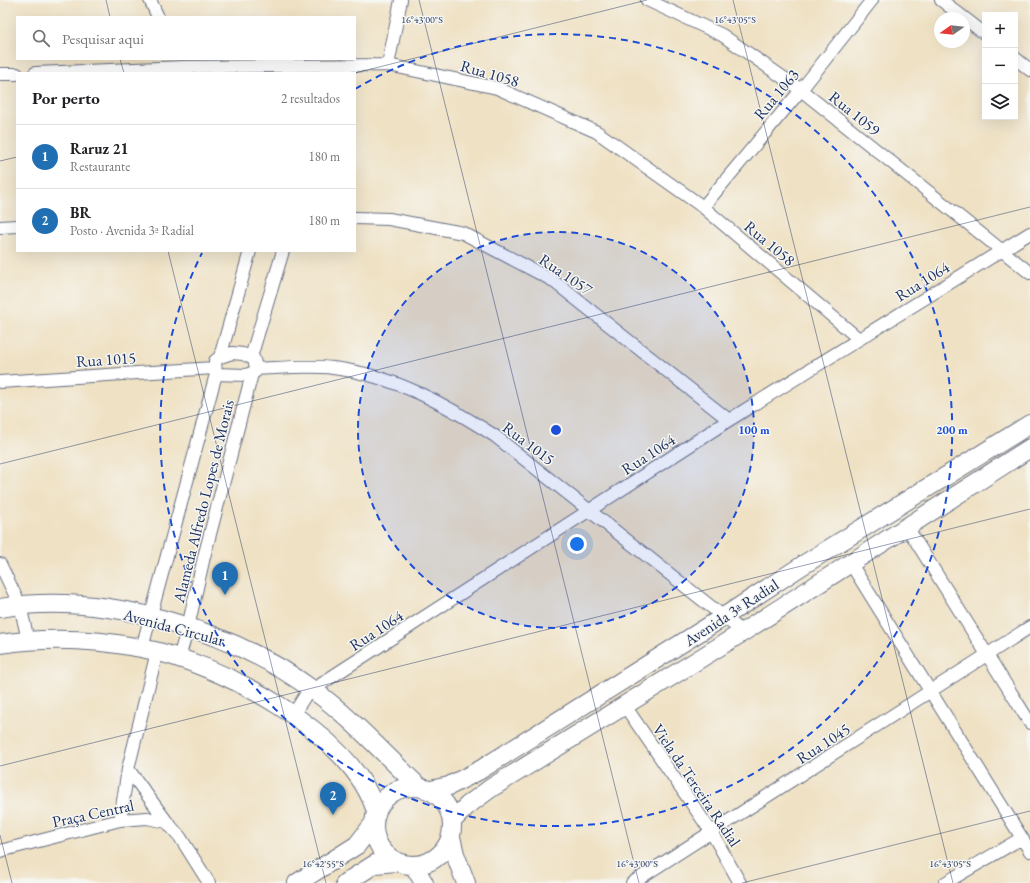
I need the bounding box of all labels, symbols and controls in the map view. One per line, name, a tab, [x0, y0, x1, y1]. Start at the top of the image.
north arrow	[934, 12, 970, 48]
map controls	[982, 12, 1018, 120]
button: +	[982, 12, 1018, 48]
text: 16°43'00"S	[401, 13, 443, 26]
text: 16°43'05"S	[714, 13, 756, 26]
search box	[16, 16, 356, 60]
icon: search	[30, 27, 52, 49]
text: Pesquisar aqui	[62, 29, 144, 48]
button: −	[982, 48, 1018, 84]
street label: Rua 1058	[458, 55, 522, 92]
street label: Rua 1063	[749, 64, 804, 124]
button: layers	[982, 84, 1018, 120]
street label: Rua 1059	[825, 86, 885, 141]
text: Por perto	[32, 87, 100, 109]
text: 2 resultados	[281, 90, 340, 107]
text: Raruz 21	[70, 139, 128, 158]
text: 1	[42, 148, 48, 165]
text: 180 m	[309, 148, 340, 165]
text: Restaurante	[70, 158, 130, 175]
text: BR	[70, 203, 91, 222]
text: 2	[42, 212, 48, 229]
text: 180 m	[309, 212, 340, 229]
street label: Rua 1058	[740, 216, 800, 271]
text: Posto · Avenida 3ª Radial	[70, 222, 194, 239]
street label: Rua 1057	[535, 249, 597, 300]
street label: Rua 1064	[891, 256, 954, 306]
street label: Rua 1015	[75, 347, 137, 372]
street label: Alameda Alfredo Lopes de Morais	[168, 397, 239, 606]
street label: Rua 1015	[498, 417, 559, 470]
text: 100 m	[738, 422, 770, 438]
text: 200 m	[936, 422, 968, 438]
centre of rings	[549, 423, 563, 437]
street label: Rua 1064	[617, 429, 679, 480]
your location	[567, 534, 587, 554]
pin: 1	[212, 562, 238, 595]
street label: Avenida 3ª Radial	[679, 574, 783, 651]
street label: Avenida Circular	[120, 604, 227, 651]
street label: Rua 1064	[345, 605, 407, 656]
street label: Rua 1045	[792, 718, 854, 769]
street label: Viela da Terceira Radial	[648, 720, 746, 851]
pin: 2	[320, 782, 346, 815]
street label: Praça Central	[50, 795, 136, 832]
text: 16°42'55"S	[302, 857, 344, 870]
text: 16°43'00"S	[616, 857, 658, 870]
text: 16°43'05"S	[929, 857, 971, 870]

